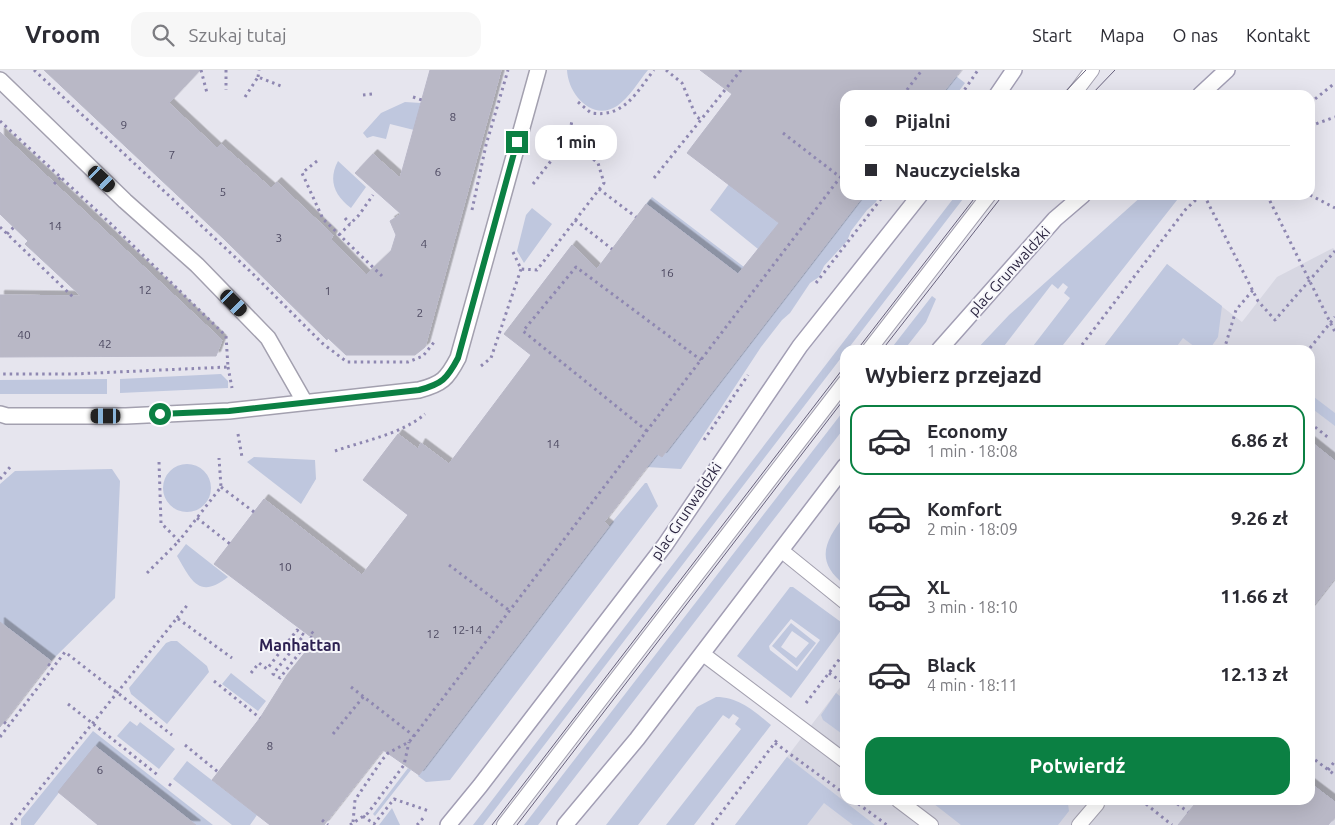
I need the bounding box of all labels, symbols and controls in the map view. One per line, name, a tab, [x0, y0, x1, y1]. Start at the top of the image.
search box	[131, 12, 481, 57]
text: Vroom	[25, 21, 101, 48]
icon: search	[149, 21, 177, 49]
text: Szukaj tutaj	[189, 24, 287, 46]
text: Start	[1032, 25, 1072, 45]
text: Mapa	[1100, 25, 1145, 45]
text: O nas	[1173, 25, 1218, 45]
text: Kontakt	[1246, 25, 1310, 45]
house number: 8	[450, 110, 457, 123]
text: Pijalni	[895, 110, 951, 132]
house number: 9	[121, 118, 127, 131]
callout: 1 min	[534, 124, 617, 160]
route end	[506, 131, 528, 153]
text: 1 min	[556, 133, 596, 151]
house number: 7	[169, 148, 175, 161]
text: Nauczycielska	[895, 159, 1021, 181]
car	[85, 163, 118, 195]
house number: 6	[435, 165, 442, 178]
house number: 5	[220, 185, 226, 198]
house number: 14	[48, 219, 62, 232]
street label: plac Grunwaldzki	[965, 223, 1053, 319]
house number: 3	[276, 231, 282, 244]
house number: 4	[421, 237, 428, 250]
house number: 16	[660, 266, 674, 279]
house number: 12	[138, 283, 152, 296]
house number: 1	[325, 284, 331, 297]
car	[218, 287, 249, 319]
house number: 2	[417, 306, 423, 319]
house number: 40	[17, 328, 31, 341]
house number: 42	[98, 337, 112, 350]
text: Wybierz przejazd	[865, 362, 1042, 387]
route start	[149, 403, 171, 425]
car	[91, 409, 121, 424]
icon: car	[867, 418, 912, 463]
text: Economy	[927, 420, 1008, 442]
text: 6.86 zł	[1231, 429, 1288, 451]
house number: 14	[546, 437, 560, 450]
text: 1 min · 18:08	[927, 442, 1018, 460]
street label: plac Grunwaldzki	[647, 459, 725, 563]
icon: car	[867, 496, 912, 541]
text: Komfort	[927, 498, 1002, 520]
text: 9.26 zł	[1231, 507, 1288, 529]
text: 2 min · 18:09	[927, 520, 1018, 538]
house number: 10	[278, 560, 292, 573]
icon: car	[867, 574, 912, 619]
text: XL	[927, 576, 950, 598]
text: 11.66 zł	[1220, 585, 1288, 607]
text: 3 min · 18:10	[927, 598, 1018, 616]
house number: 12-14	[452, 623, 482, 636]
house number: 12	[426, 627, 440, 640]
district label: Manhattan	[259, 636, 341, 654]
icon: car	[867, 652, 912, 697]
text: Black	[927, 654, 976, 676]
text: 12.13 zł	[1220, 663, 1288, 685]
text: 4 min · 18:11	[927, 676, 1018, 694]
button: Potwierdź	[865, 737, 1290, 795]
house number: 8	[267, 739, 274, 752]
house number: 6	[97, 763, 104, 776]

